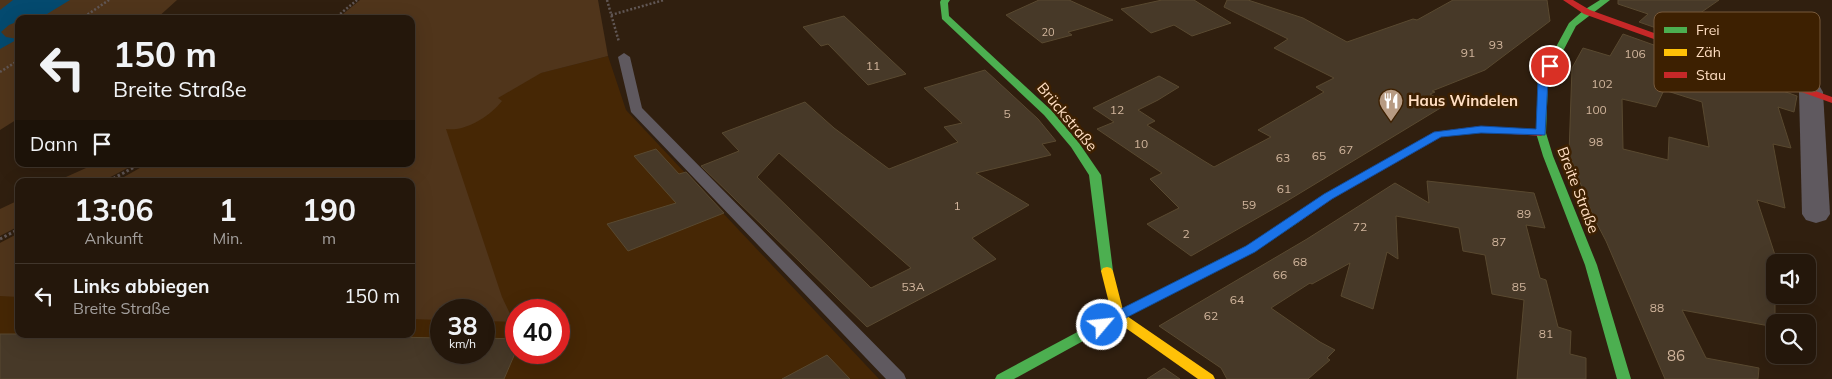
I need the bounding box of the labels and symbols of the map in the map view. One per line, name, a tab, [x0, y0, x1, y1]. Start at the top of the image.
legend	[1654, 12, 1820, 92]
text: Frei	[1696, 21, 1720, 39]
house number: 20	[1041, 25, 1055, 39]
house number: 93	[1489, 37, 1503, 52]
text: Zäh	[1696, 43, 1721, 61]
house number: 91	[1461, 45, 1475, 60]
pin	[1529, 45, 1571, 87]
house number: 106	[1624, 46, 1646, 61]
house number: 11	[866, 58, 880, 73]
text: Stau	[1696, 66, 1726, 84]
house number: 102	[1591, 76, 1613, 91]
street label: Brückstraße	[1033, 78, 1102, 155]
restaurant icon: Haus Windelen	[1378, 88, 1404, 122]
place label: Haus Windelen	[1408, 91, 1518, 110]
house number: 12	[1110, 102, 1124, 117]
house number: 100	[1585, 102, 1607, 117]
house number: 5	[1003, 106, 1011, 121]
house number: 98	[1589, 134, 1603, 149]
house number: 10	[1134, 136, 1148, 151]
house number: 67	[1339, 142, 1353, 157]
street label: Breite Straße	[1553, 144, 1604, 236]
house number: 65	[1312, 148, 1326, 163]
house number: 63	[1276, 150, 1290, 165]
house number: 61	[1277, 181, 1291, 196]
house number: 59	[1242, 197, 1256, 212]
house number: 1	[953, 198, 961, 213]
house number: 89	[1517, 206, 1531, 221]
house number: 72	[1353, 219, 1367, 234]
house number: 2	[1182, 226, 1190, 241]
house number: 87	[1492, 234, 1506, 249]
house number: 68	[1293, 254, 1307, 269]
house number: 66	[1273, 267, 1287, 282]
house number: 53A	[901, 279, 925, 294]
house number: 85	[1512, 279, 1526, 294]
house number: 64	[1230, 292, 1244, 307]
position arrow	[1075, 298, 1127, 350]
speed limit sign: 40	[505, 299, 570, 364]
house number: 88	[1650, 300, 1664, 315]
house number: 62	[1204, 308, 1218, 323]
house number: 81	[1539, 326, 1553, 341]
house number: 86	[1667, 346, 1685, 365]

